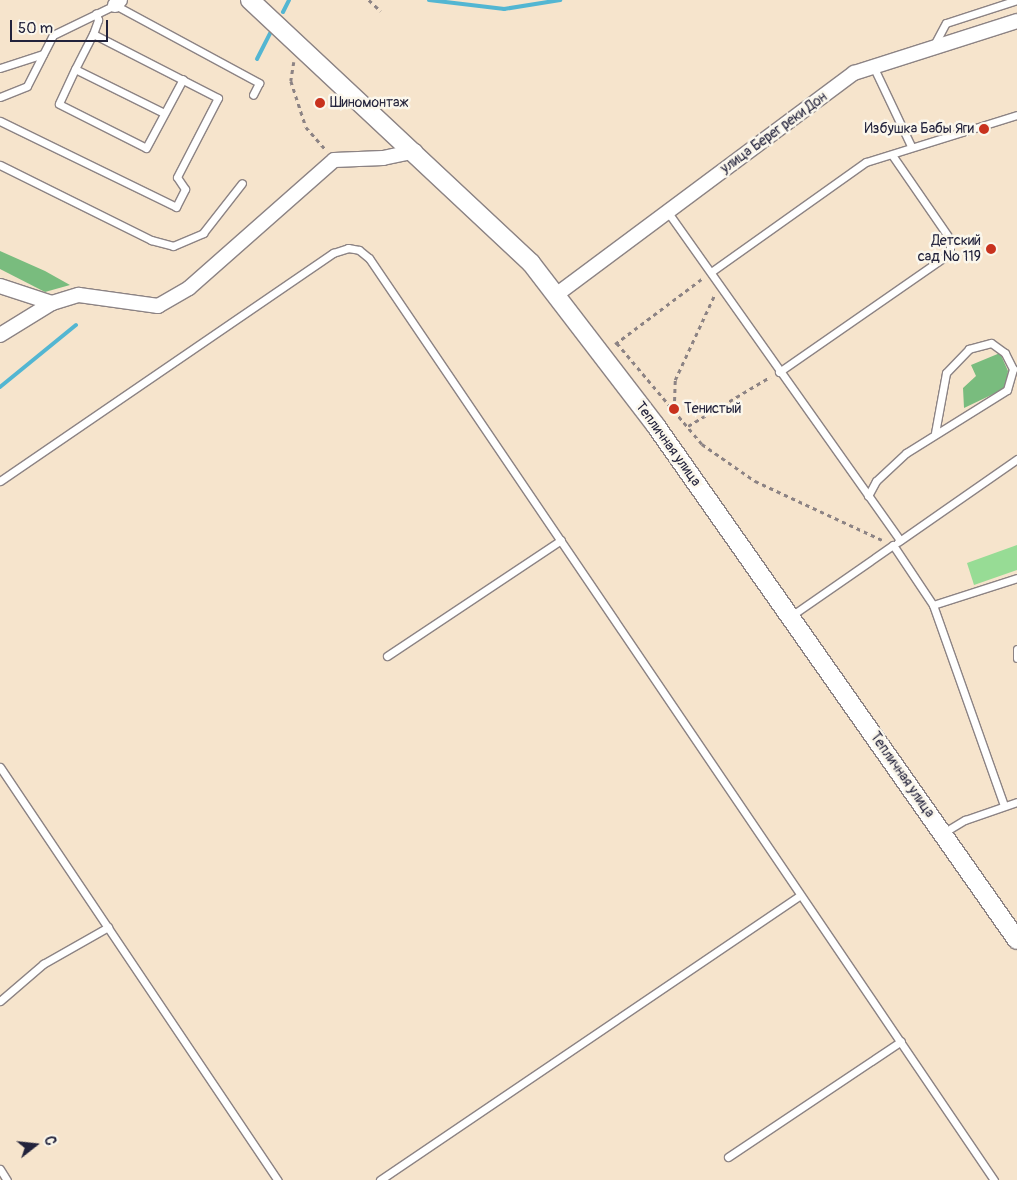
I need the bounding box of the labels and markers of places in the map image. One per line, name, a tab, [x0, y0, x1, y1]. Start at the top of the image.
place label: Шиномонтаж	[330, 95, 408, 111]
marker: Шиномонтаж	[314, 97, 326, 109]
place label: Избушка Бабы Яги	[864, 121, 974, 137]
marker: Избушка Бабы Яги	[978, 123, 990, 135]
place label: Детский сад № 119	[918, 233, 981, 266]
marker: Детский сад № 119	[985, 243, 997, 255]
place label: Тенистый	[684, 401, 741, 417]
marker: Тенистый	[668, 403, 680, 415]

